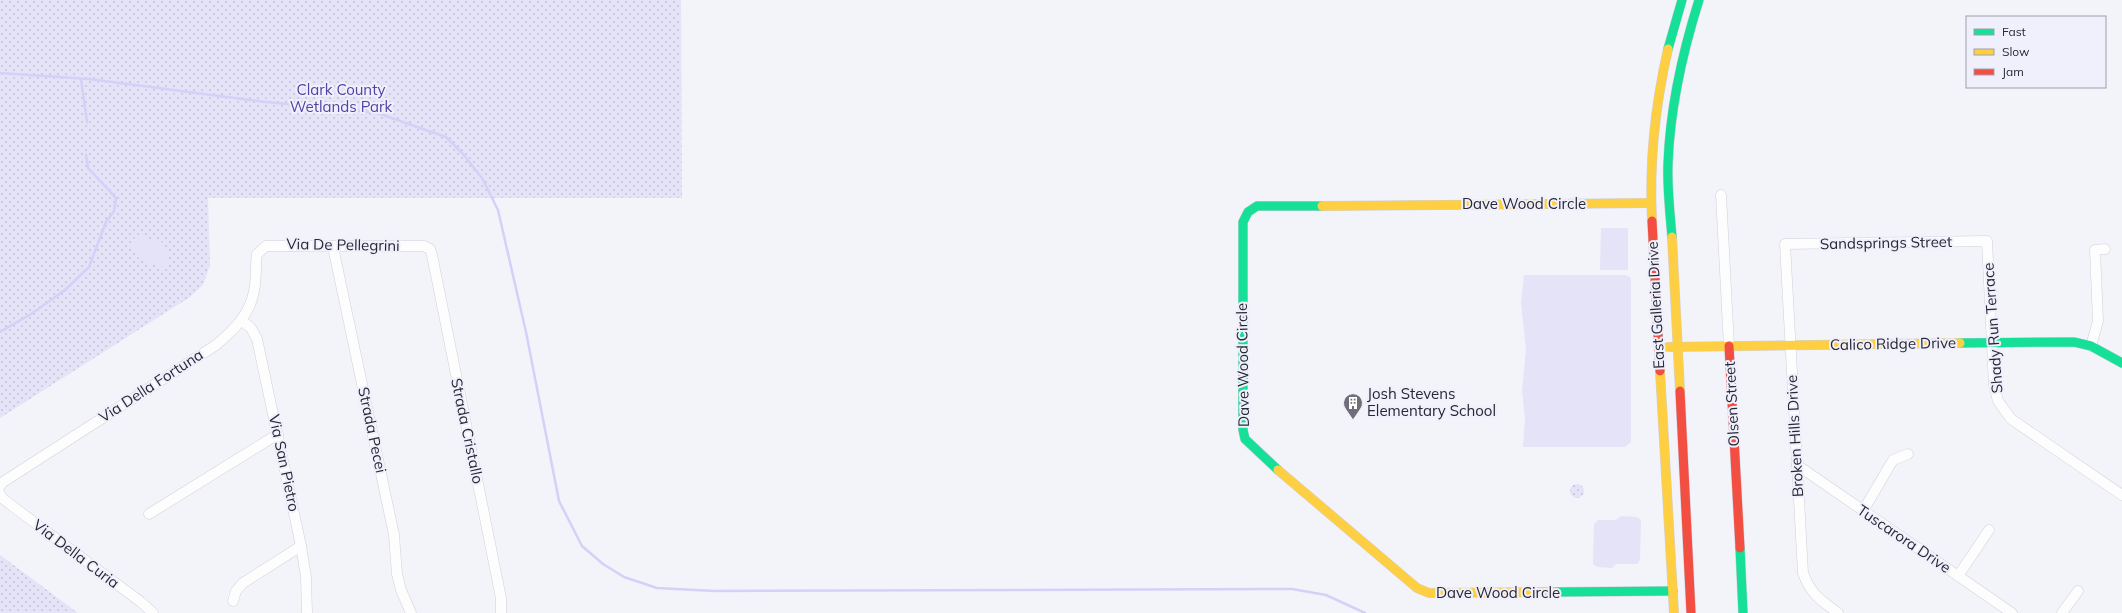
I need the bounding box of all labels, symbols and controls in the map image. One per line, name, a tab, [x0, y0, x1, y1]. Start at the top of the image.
legend	[1966, 16, 2106, 88]
text: Fast	[2002, 24, 2026, 39]
text: Slow	[2002, 44, 2030, 59]
text: Jam	[2002, 64, 2024, 79]
park label: Clark County Wetlands Park	[290, 80, 393, 116]
street label: Dave Wood Circle	[1462, 194, 1586, 213]
street label: Sandsprings Street	[1820, 232, 1952, 253]
street label: Via De Pellegrini	[286, 234, 400, 255]
street label: East Galleria Drive	[1643, 241, 1668, 369]
street label: Shady Run Terrace	[1978, 262, 2007, 394]
street label: Dave Wood Circle	[1232, 303, 1253, 427]
street label: Calico Ridge Drive	[1830, 333, 1956, 354]
street label: Via Della Fortuna	[95, 345, 206, 426]
street label: Olsen Street	[1720, 361, 1743, 447]
street label: Broken Hills Drive	[1782, 374, 1807, 498]
street label: Strada Cristallo	[447, 376, 488, 485]
place label: Josh Stevens Elementary School	[1367, 384, 1496, 420]
street label: Strada Pecei	[354, 385, 391, 475]
building icon: Josh Stevens Elementary School	[1342, 392, 1364, 420]
street label: Via San Pietro	[265, 413, 304, 513]
street label: Tuscarora Drive	[1854, 500, 1955, 577]
street label: Via Della Curia	[29, 515, 123, 592]
street label: Dave Wood Circle	[1436, 583, 1560, 602]

